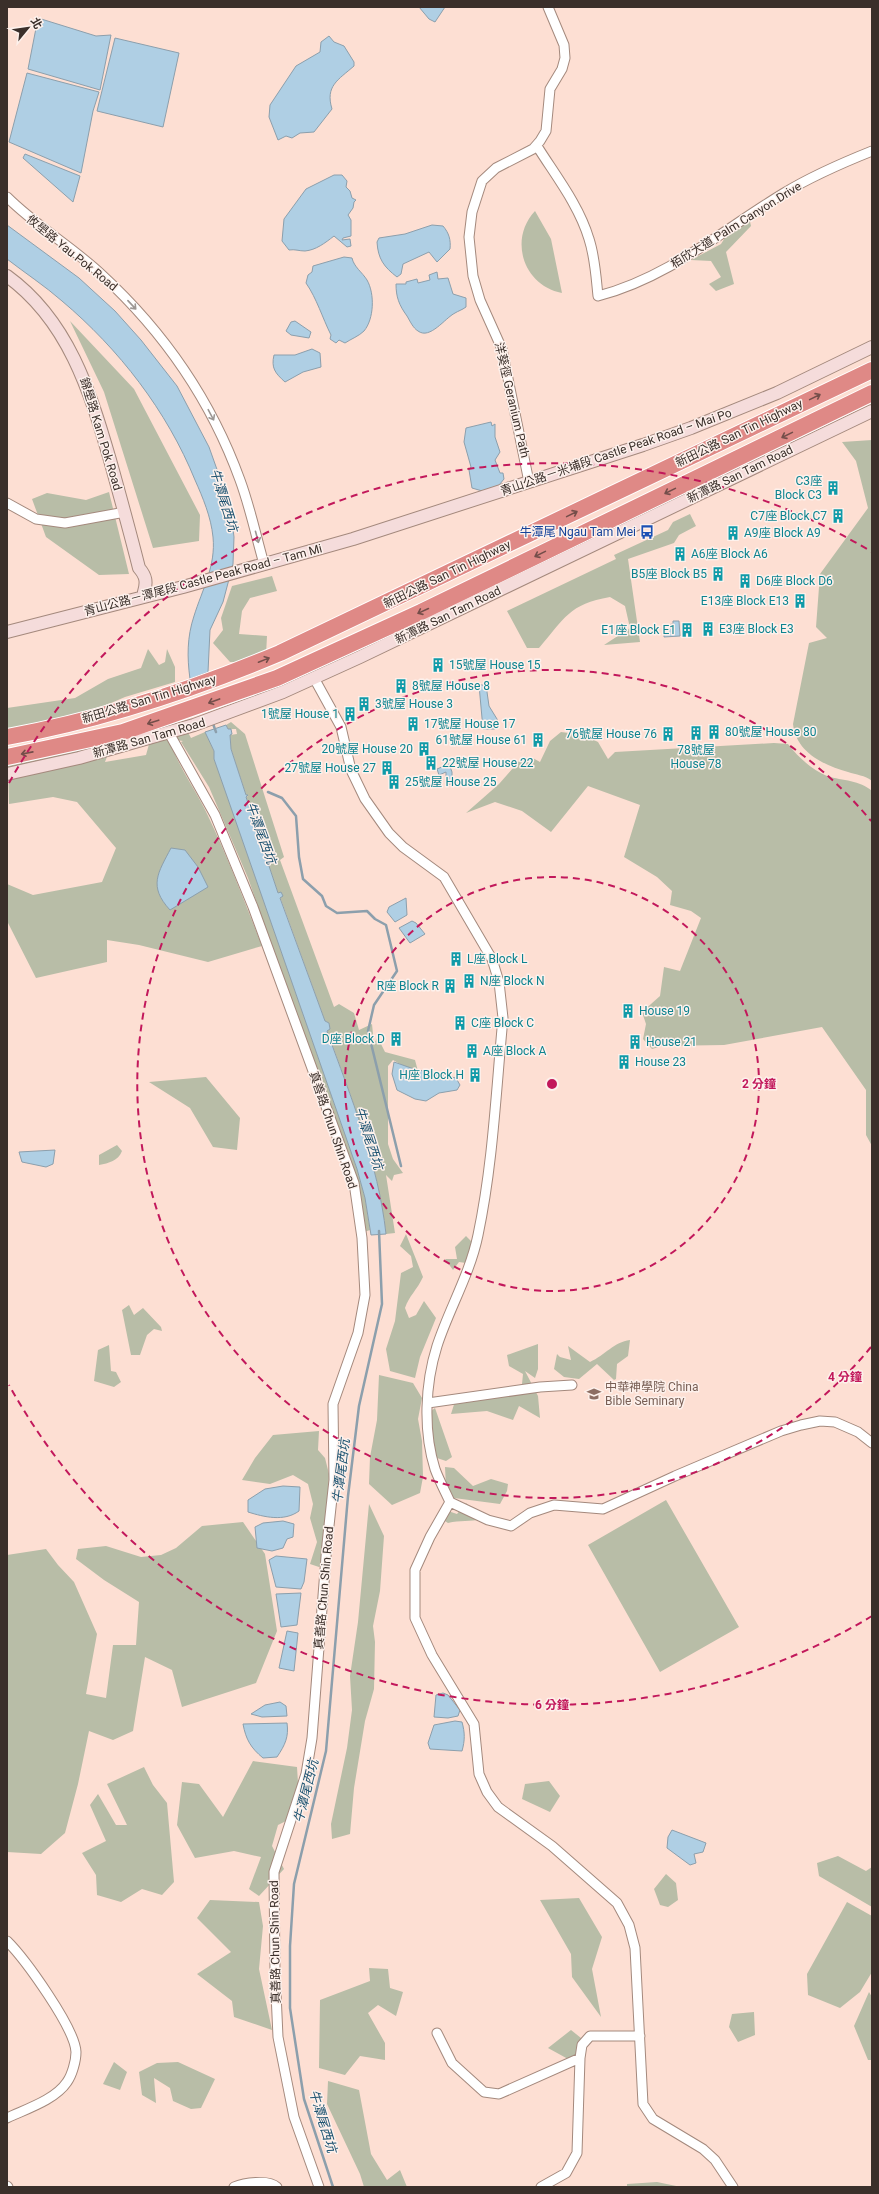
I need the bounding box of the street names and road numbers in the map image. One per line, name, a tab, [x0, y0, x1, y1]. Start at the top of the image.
street label: 栢欣大道 Palm Canyon Drive	[668, 179, 804, 271]
street label: 攸壆路 Yau Pok Road	[24, 212, 120, 294]
street label: 洋葵徑 Geranium Path	[492, 341, 532, 459]
street label: 錦壆路 Kam Pok Road	[77, 376, 125, 492]
street label: 新田公路 San Tin Highway	[673, 396, 805, 470]
street label: 青山公路－米埔段 Castle Peak Road – Mai Po	[498, 406, 734, 498]
street label: 新潭路 San Tam Road	[685, 442, 795, 506]
street label: 新田公路 San Tin Highway	[381, 537, 513, 611]
street label: 青山公路－潭尾段 Castle Peak Road – Tam Mi	[82, 541, 324, 619]
street label: 新潭路 San Tam Road	[393, 583, 503, 647]
street label: 新田公路 San Tin Highway	[80, 672, 218, 726]
street label: 新潭路 San Tam Road	[91, 715, 207, 761]
street label: 真善路 Chun Shin Road	[306, 1069, 360, 1191]
street label: 真善路 Chun Shin Road	[312, 1526, 336, 1650]
street label: 真善路 Chun Shin Road	[267, 1880, 283, 2004]

